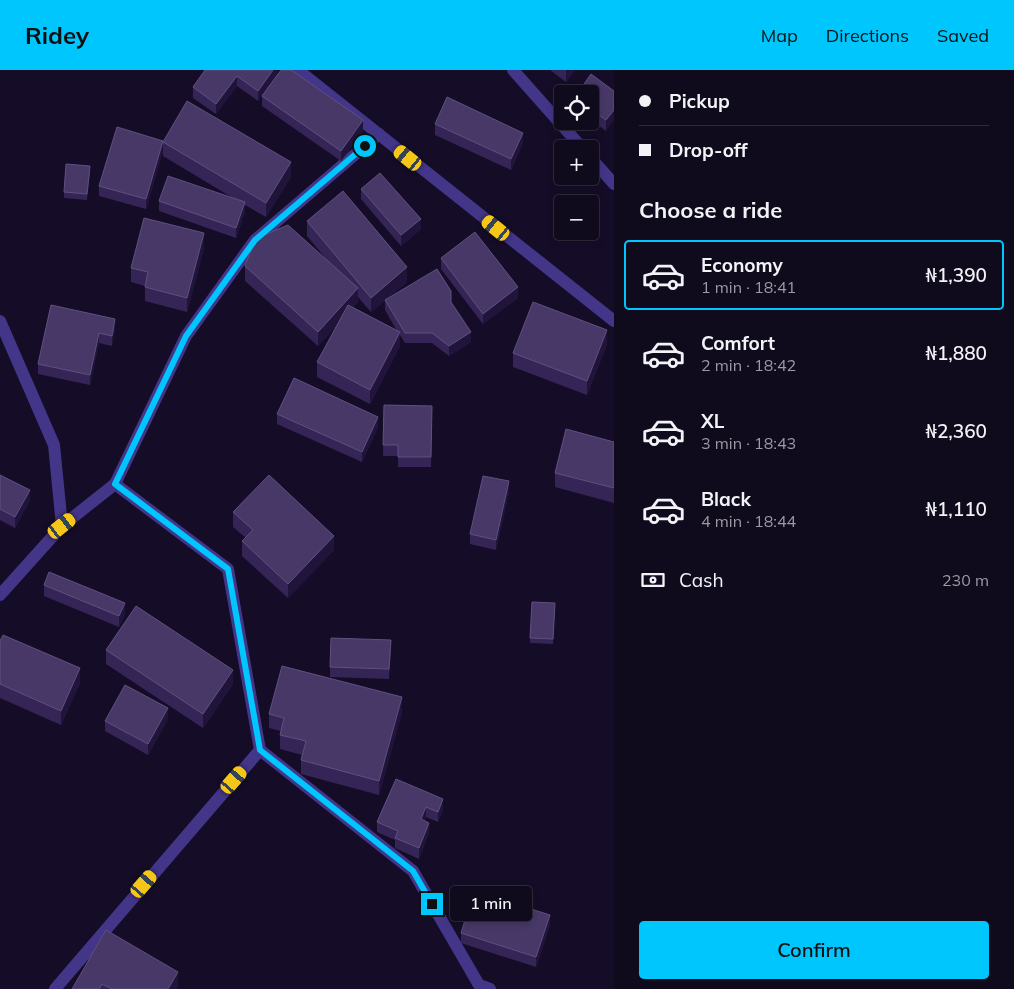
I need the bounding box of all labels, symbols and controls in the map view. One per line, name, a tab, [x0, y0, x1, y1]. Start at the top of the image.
text: Ridey	[25, 20, 89, 50]
text: Map	[761, 24, 798, 47]
text: Directions	[826, 24, 909, 47]
text: Saved	[937, 24, 989, 47]
map controls	[554, 85, 599, 240]
button: locate	[554, 85, 599, 130]
text: Pickup	[669, 89, 730, 113]
route start	[354, 135, 376, 157]
text: Drop-off	[669, 138, 747, 162]
button: +	[554, 140, 599, 185]
car	[391, 143, 424, 173]
button: −	[554, 195, 599, 240]
text: Choose a ride	[639, 196, 782, 224]
car	[479, 213, 512, 243]
icon: car	[641, 253, 686, 298]
text: Economy	[701, 253, 783, 277]
text: ₦1,390	[925, 263, 987, 287]
text: 1 min · 18:41	[701, 277, 796, 297]
icon: car	[641, 331, 686, 376]
text: Comfort	[701, 331, 775, 355]
text: ₦1,880	[925, 341, 987, 365]
text: 2 min · 18:42	[701, 355, 796, 375]
icon: car	[641, 409, 686, 454]
text: XL	[701, 409, 724, 433]
text: ₦2,360	[925, 419, 987, 443]
text: 3 min · 18:43	[701, 433, 796, 453]
icon: car	[641, 487, 686, 532]
text: Black	[701, 487, 751, 511]
text: ₦1,110	[925, 497, 987, 521]
car	[45, 511, 78, 541]
text: 4 min · 18:44	[701, 511, 796, 531]
icon: cash	[639, 566, 667, 594]
text: Cash	[679, 568, 724, 592]
text: 230 m	[942, 570, 989, 590]
car	[218, 764, 249, 796]
car	[128, 868, 159, 900]
callout: 1 min	[450, 886, 532, 922]
route end	[421, 893, 443, 915]
text: 1 min	[470, 893, 512, 913]
button: Confirm	[639, 921, 989, 979]

